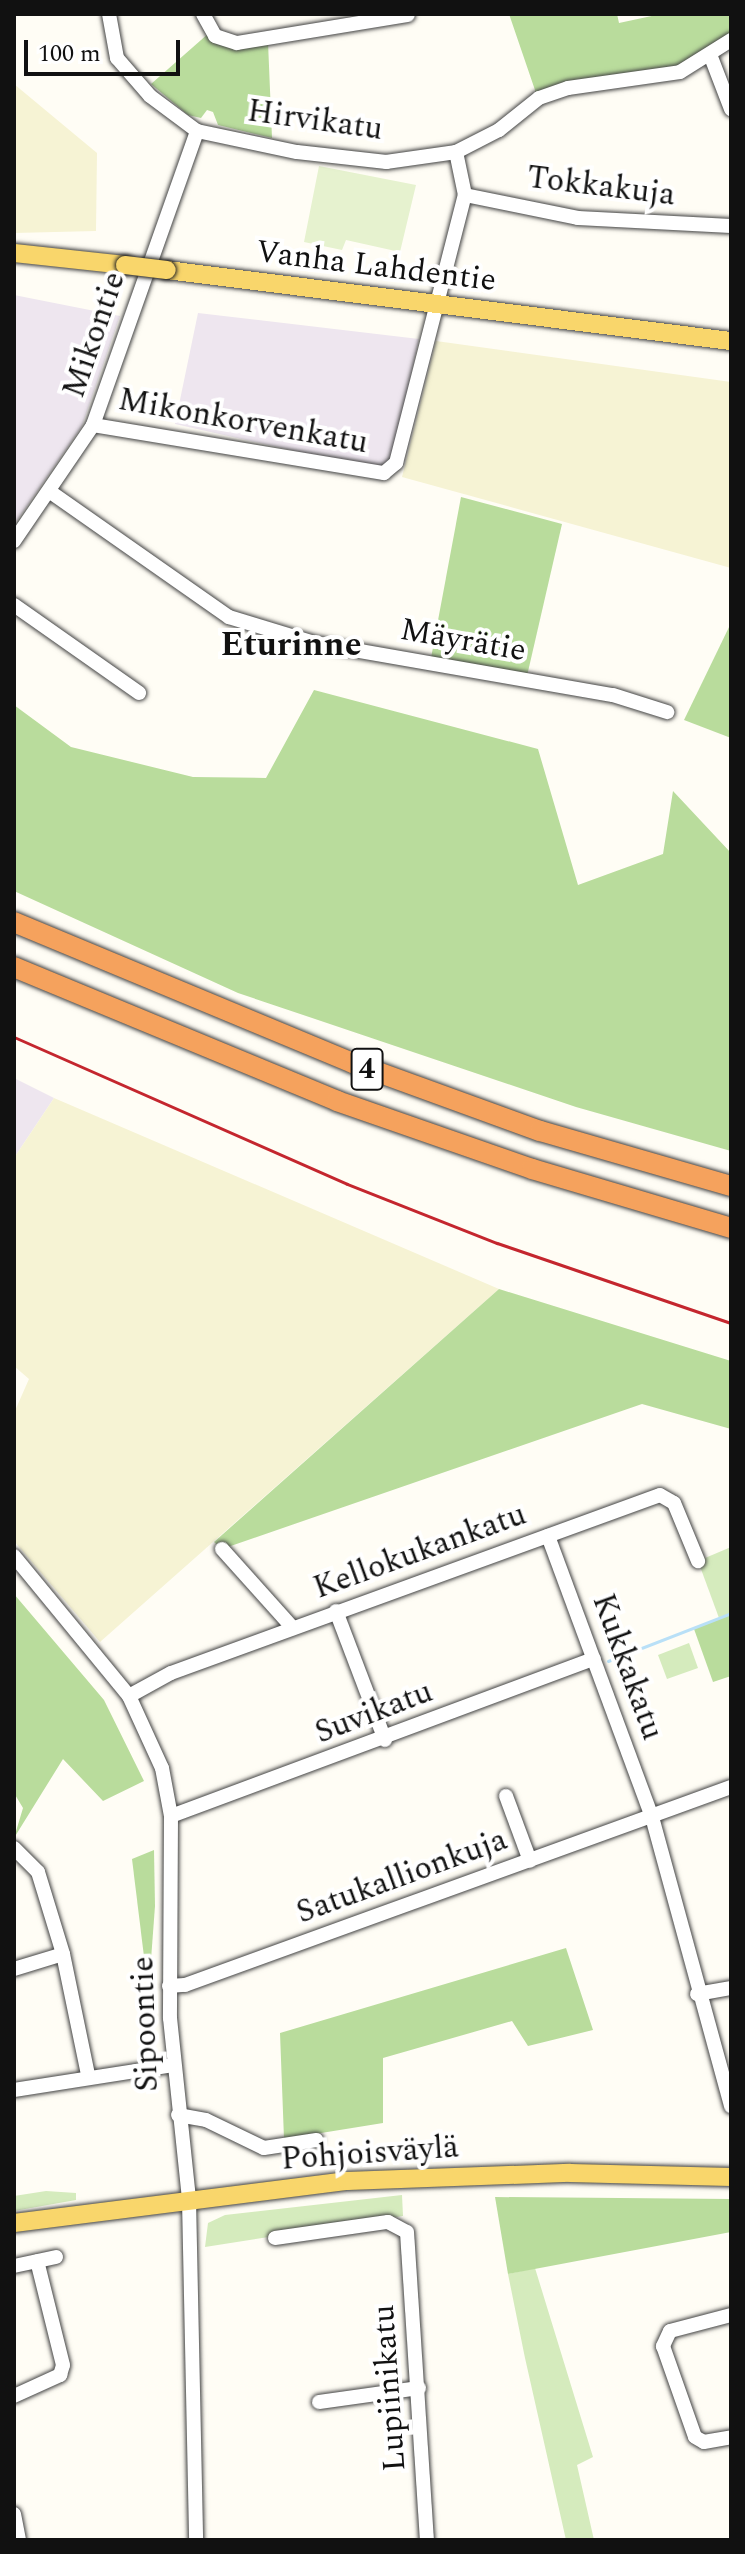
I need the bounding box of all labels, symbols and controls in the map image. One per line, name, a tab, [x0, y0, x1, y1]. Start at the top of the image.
scale bar	[28, 24, 184, 74]
text: 100 m	[38, 36, 101, 72]
street label: Hirvikatu	[245, 93, 385, 149]
street label: Tokkakuja	[525, 159, 677, 215]
street label: Vanha Lahdentie	[254, 233, 498, 301]
street label: Mikontie	[56, 267, 134, 403]
street label: Mikonkorvenkatu	[115, 381, 371, 463]
street label: Mäyrätie	[397, 611, 529, 671]
district label: Eturinne	[221, 626, 361, 666]
road number: 4	[349, 1043, 385, 1095]
street label: Kellokukankatu	[308, 1496, 532, 1608]
street label: Kukkakatu	[583, 1589, 671, 1745]
street label: Suvikatu	[310, 1673, 438, 1753]
street label: Satukallionkuja	[291, 1821, 513, 1933]
street label: Sipoontie	[124, 1956, 168, 2092]
street label: Pohjoisväylä	[280, 2129, 460, 2179]
street label: Lupiinikatu	[365, 2303, 415, 2473]

